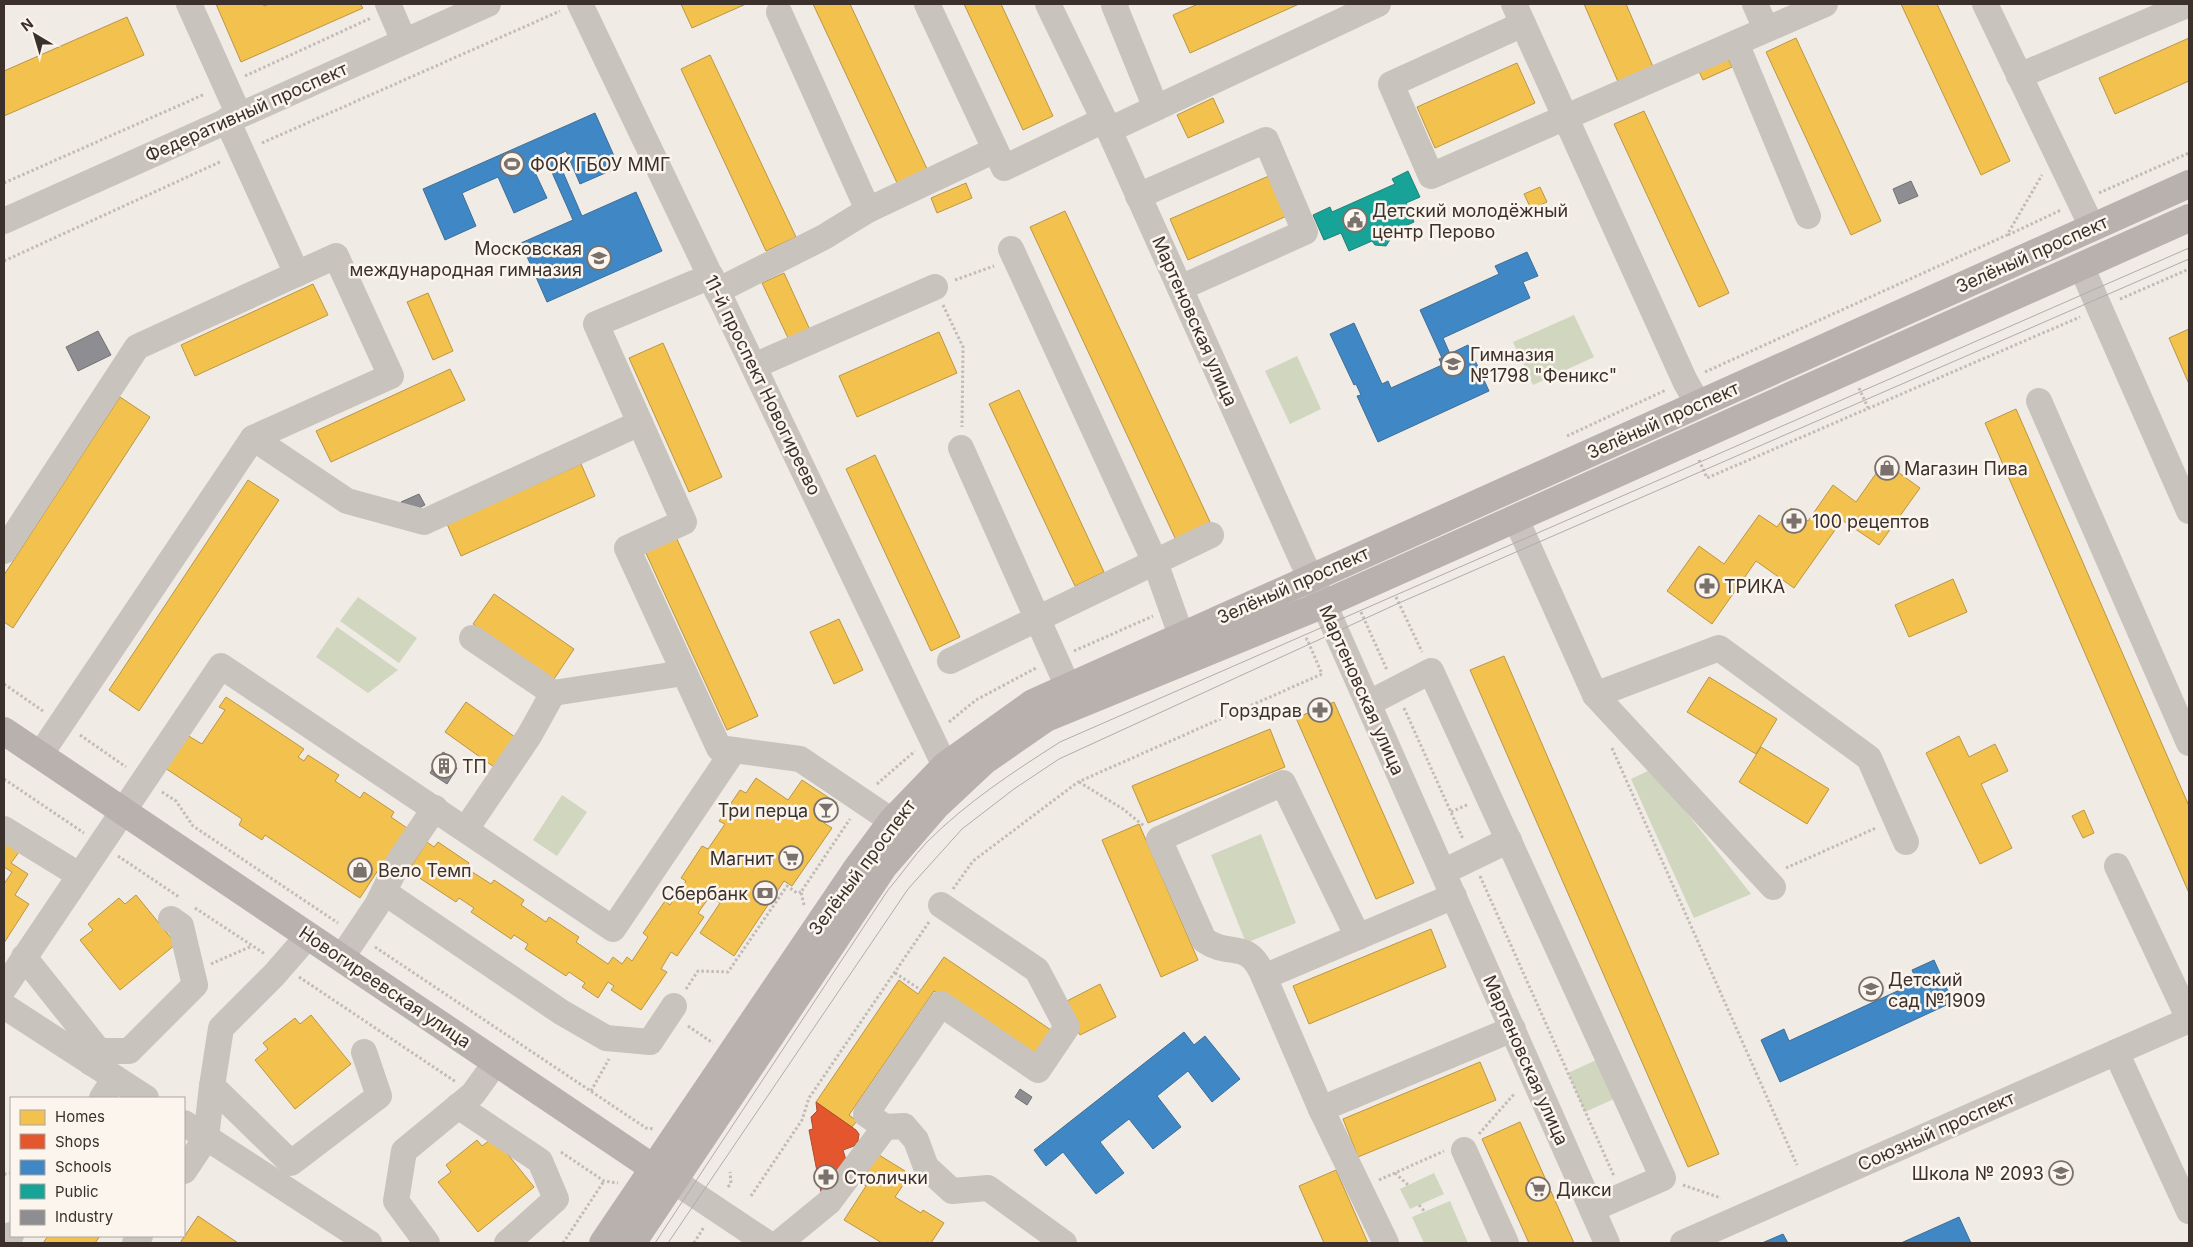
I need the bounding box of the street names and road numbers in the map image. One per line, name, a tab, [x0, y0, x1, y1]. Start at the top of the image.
street label: Федеративный проспект	[141, 58, 351, 166]
street label: Зелёный проспект	[1953, 211, 2112, 297]
street label: Мартеновская улица	[1148, 233, 1242, 409]
street label: 11-й проспект Новогиреево	[700, 271, 826, 499]
street label: Зелёный проспект	[1584, 377, 1743, 463]
street label: Зелёный проспект	[1214, 542, 1373, 628]
street label: Мартеновская улица	[1315, 602, 1409, 778]
street label: Зелёный проспект	[804, 795, 920, 939]
street label: Новогиреевская улица	[295, 922, 475, 1052]
street label: Мартеновская улица	[1479, 972, 1573, 1148]
street label: Союзный проспект	[1854, 1087, 2018, 1175]

